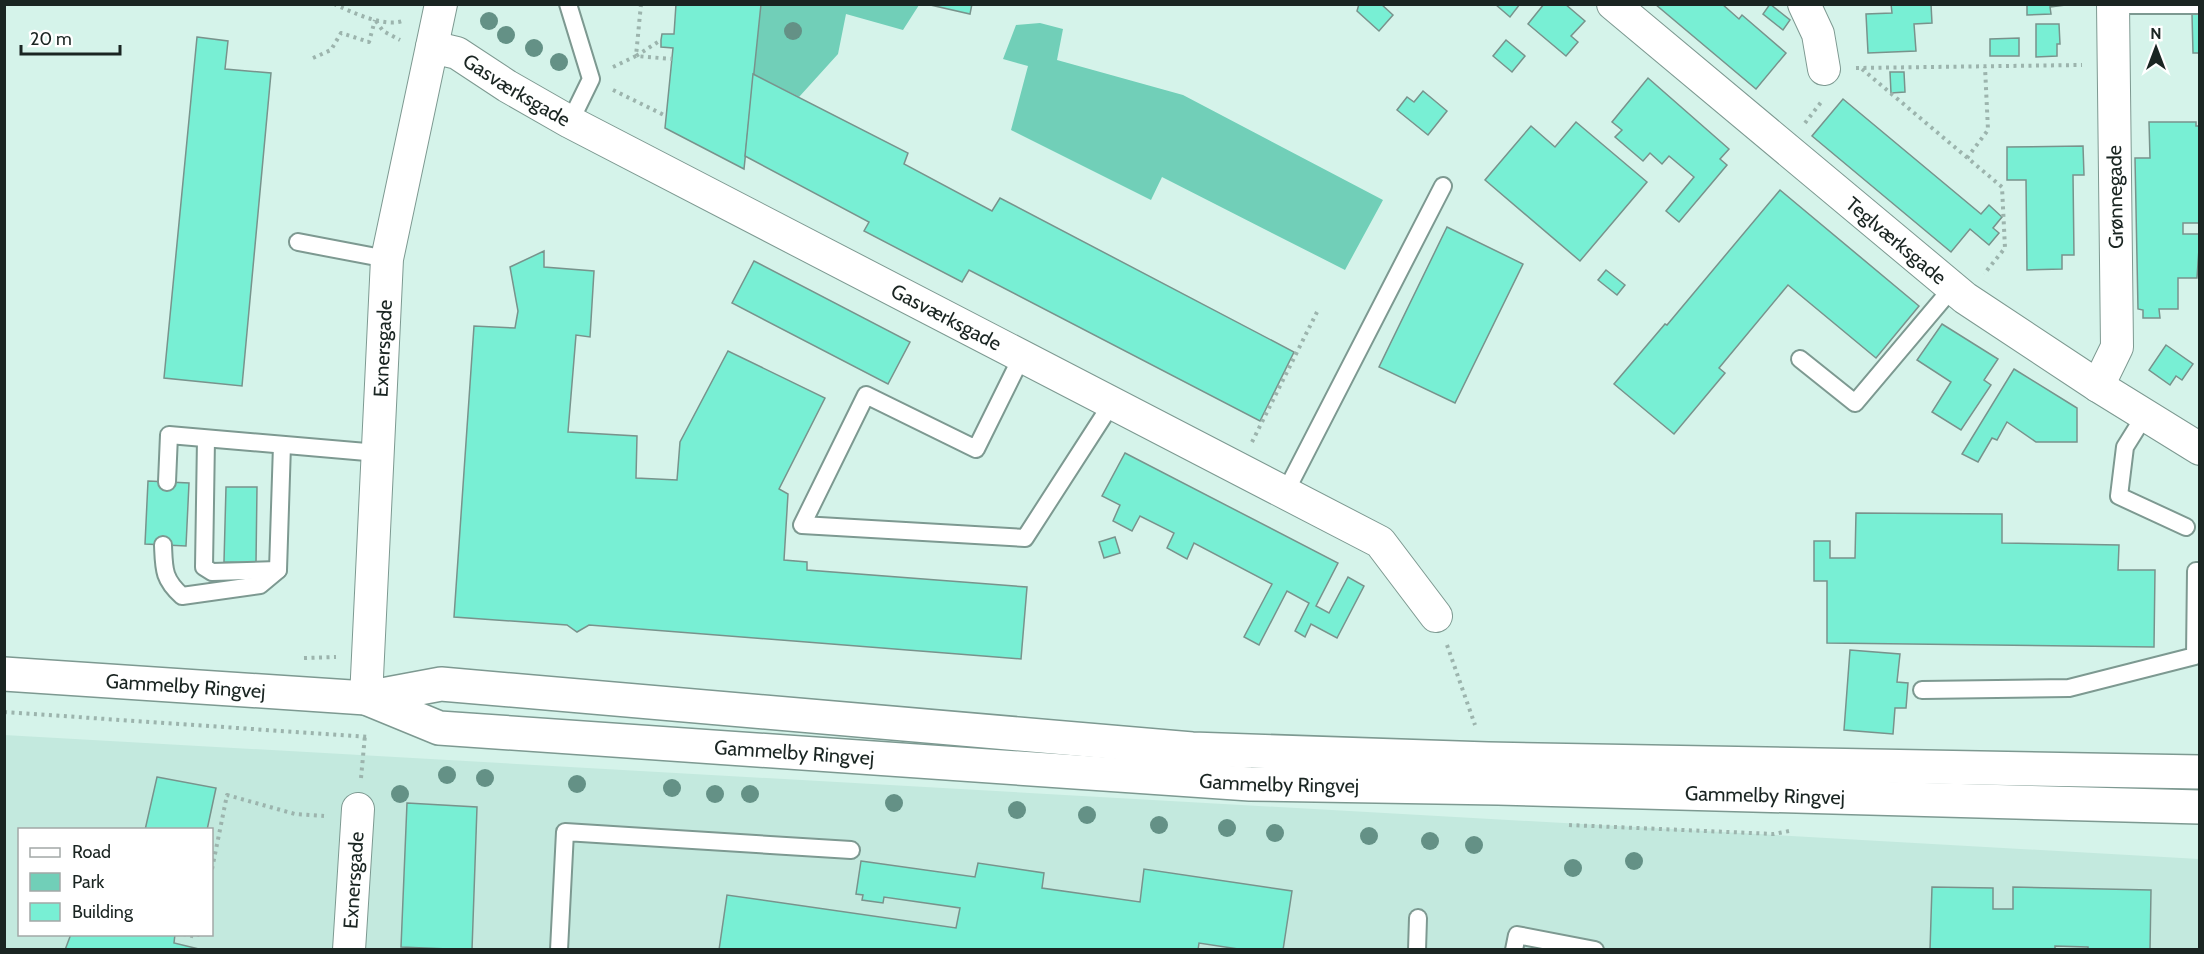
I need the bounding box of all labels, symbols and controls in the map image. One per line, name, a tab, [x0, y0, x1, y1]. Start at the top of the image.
scale bar	[21, 18, 120, 56]
north arrow	[2126, 18, 2186, 78]
text: N	[2150, 24, 2162, 43]
text: 20 m	[30, 28, 72, 50]
street label: Gasværksgade	[458, 48, 575, 132]
street label: Grønnegade	[2102, 145, 2128, 249]
street label: Teglværksgade	[1841, 192, 1951, 289]
street label: Gasværksgade	[887, 279, 1006, 356]
street label: Exnersgade	[368, 299, 397, 398]
street label: Gammelby Ringvej	[105, 669, 266, 703]
street label: Gammelby Ringvej	[714, 735, 875, 770]
street label: Gammelby Ringvej	[1198, 769, 1359, 798]
street label: Gammelby Ringvej	[1685, 781, 1845, 809]
legend	[18, 828, 213, 936]
street label: Exnersgade	[338, 831, 369, 930]
text: Road	[72, 841, 111, 863]
text: Park	[72, 871, 105, 893]
text: Building	[72, 901, 134, 923]

